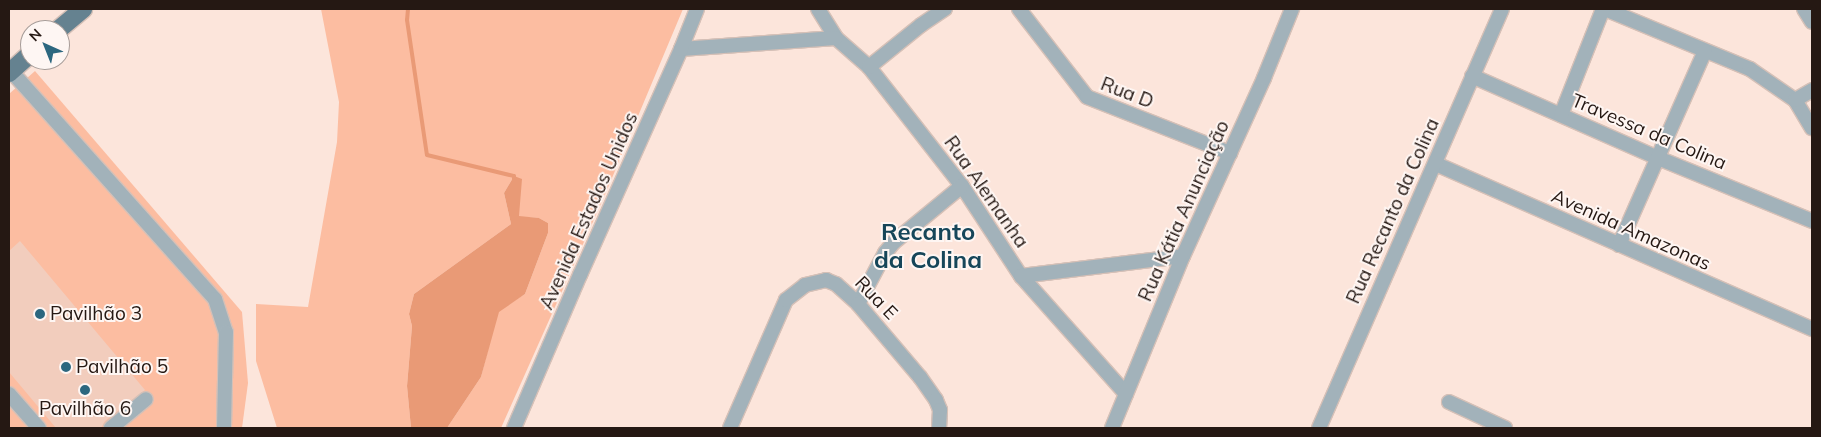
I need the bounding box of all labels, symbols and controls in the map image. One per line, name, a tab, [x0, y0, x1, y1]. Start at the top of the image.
north arrow	[20, 20, 70, 70]
text: N	[25, 25, 45, 45]
street label: Rua D	[1097, 73, 1157, 113]
street label: Travessa da Colina	[1568, 89, 1730, 175]
street label: Avenida Estados Unidos	[535, 109, 643, 313]
street label: Rua Recanto da Colina	[1342, 115, 1444, 307]
street label: Rua Kátia Anunciação	[1134, 117, 1234, 305]
street label: Rua Alemanha	[939, 132, 1033, 252]
street label: Avenida Amazonas	[1548, 185, 1714, 275]
district label: Recanto da Colina	[874, 218, 982, 274]
street label: Rua E	[850, 272, 902, 324]
place label: Pavilhão 3	[50, 303, 142, 325]
marker: Pavilhão 3	[34, 308, 46, 320]
place label: Pavilhão 5	[76, 356, 168, 378]
marker: Pavilhão 5	[60, 361, 72, 373]
marker: Pavilhão 6	[79, 384, 91, 396]
place label: Pavilhão 6	[39, 398, 131, 420]

